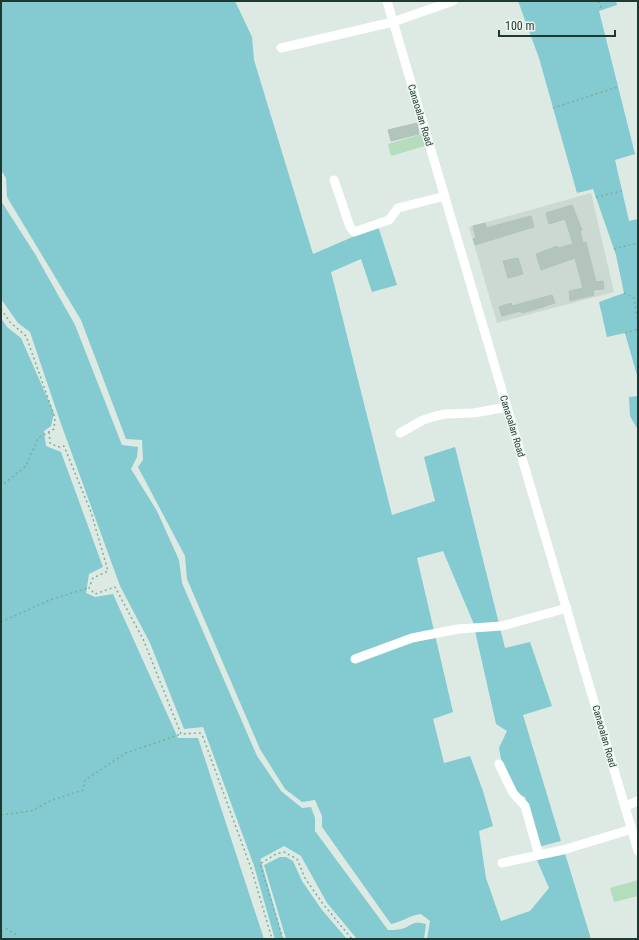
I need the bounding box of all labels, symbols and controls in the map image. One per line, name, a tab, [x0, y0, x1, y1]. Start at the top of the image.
scale bar	[499, 12, 615, 38]
text: 100 m	[505, 19, 535, 33]
street label: Canaoalan Road	[406, 83, 435, 147]
street label: Canaoalan Road	[498, 394, 527, 458]
street label: Canaoalan Road	[590, 704, 619, 769]

